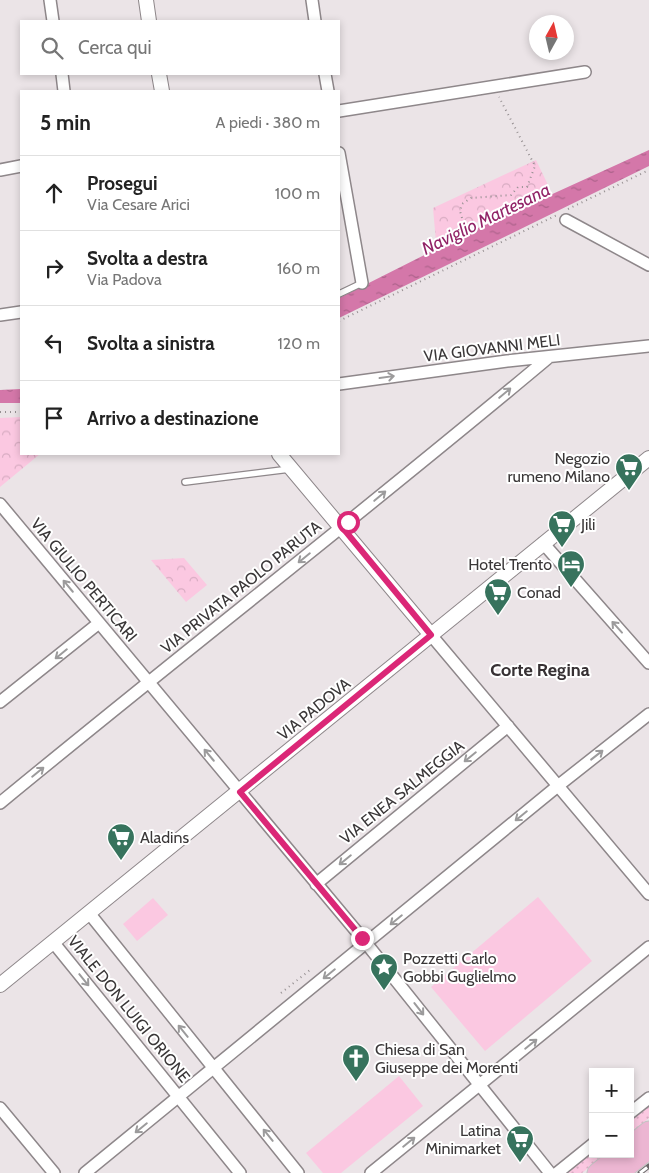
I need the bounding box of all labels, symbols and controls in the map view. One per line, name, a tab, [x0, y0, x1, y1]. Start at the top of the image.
north arrow	[529, 15, 574, 60]
search box	[20, 20, 340, 75]
icon: search	[38, 34, 66, 62]
text: Cerca qui	[78, 36, 152, 59]
text: 5 min	[40, 110, 91, 135]
text: A piedi · 380 m	[216, 113, 320, 132]
text: Prosegui	[87, 172, 158, 195]
water label: Naviglio Martesana	[418, 178, 554, 260]
icon: ahead	[40, 179, 68, 207]
text: 100 m	[275, 184, 320, 203]
text: Via Cesare Arici	[87, 195, 190, 214]
text: Svolta a destra	[87, 247, 208, 270]
icon: right	[40, 254, 68, 282]
text: 160 m	[277, 259, 320, 278]
text: Via Padova	[87, 270, 162, 289]
icon: left	[40, 329, 68, 357]
street label: VIA GIOVANNI MELI	[423, 330, 561, 366]
text: Svolta a sinistra	[87, 332, 215, 355]
text: 120 m	[278, 334, 320, 353]
one-way arrow	[379, 372, 395, 382]
one-way arrow	[499, 387, 512, 398]
icon: arrive	[40, 404, 68, 432]
text: Arrivo a destinazione	[87, 407, 258, 430]
place label: Negozio rumeno Milano	[508, 449, 610, 486]
supermarket icon: Negozio rumeno Milano	[614, 452, 644, 491]
one-way arrow	[373, 491, 386, 502]
supermarket icon: Jili	[547, 509, 577, 548]
route start	[337, 511, 360, 534]
street label: VIA GIULIO PERTICARI	[27, 514, 141, 646]
place label: Jili	[580, 515, 596, 534]
street label: VIA PRIVATA PAOLO PARUTA	[157, 516, 325, 657]
hotel icon: Hotel Trento	[556, 549, 586, 588]
one-way arrow	[298, 552, 311, 563]
place label: Hotel Trento	[468, 555, 552, 574]
supermarket icon: Conad	[483, 577, 513, 616]
one-way arrow	[63, 580, 74, 593]
place label: Conad	[517, 583, 561, 602]
one-way arrow	[611, 620, 622, 633]
one-way arrow	[55, 648, 68, 659]
district label: Corte Regina	[490, 659, 590, 681]
street label: VIA PADOVA	[274, 674, 354, 744]
street label: VIA ENEA SALMEGGIA	[336, 736, 468, 848]
one-way arrow	[203, 748, 214, 761]
one-way arrow	[590, 750, 603, 761]
one-way arrow	[464, 751, 477, 762]
one-way arrow	[31, 766, 44, 777]
one-way arrow	[515, 811, 528, 822]
supermarket icon: Aladins	[106, 822, 136, 861]
place label: Aladins	[140, 828, 189, 847]
one-way arrow	[339, 854, 352, 865]
one-way arrow	[389, 914, 402, 925]
route end	[351, 927, 374, 950]
street label: VIALE DON LUIGI ORIONE	[64, 932, 194, 1086]
place label: Pozzetti Carlo Gobbi Guglielmo	[403, 949, 516, 986]
place icon: Pozzetti Carlo Gobbi Guglielmo	[369, 952, 399, 991]
one-way arrow	[323, 969, 336, 980]
one-way arrow	[78, 973, 89, 986]
one-way arrow	[414, 1002, 424, 1016]
one-way arrow	[178, 1024, 189, 1037]
one-way arrow	[524, 1038, 537, 1049]
place label: Chiesa di San Giuseppe dei Morenti	[375, 1040, 518, 1077]
church icon: Chiesa di San Giuseppe dei Morenti	[341, 1043, 371, 1082]
map controls	[589, 1068, 634, 1158]
button: +	[589, 1068, 634, 1113]
button: −	[589, 1113, 634, 1158]
place label: Latina Minimarket	[425, 1121, 502, 1158]
one-way arrow	[135, 1123, 148, 1134]
supermarket icon: Latina Minimarket	[505, 1124, 535, 1163]
one-way arrow	[262, 1129, 273, 1142]
one-way arrow	[402, 1137, 415, 1148]

